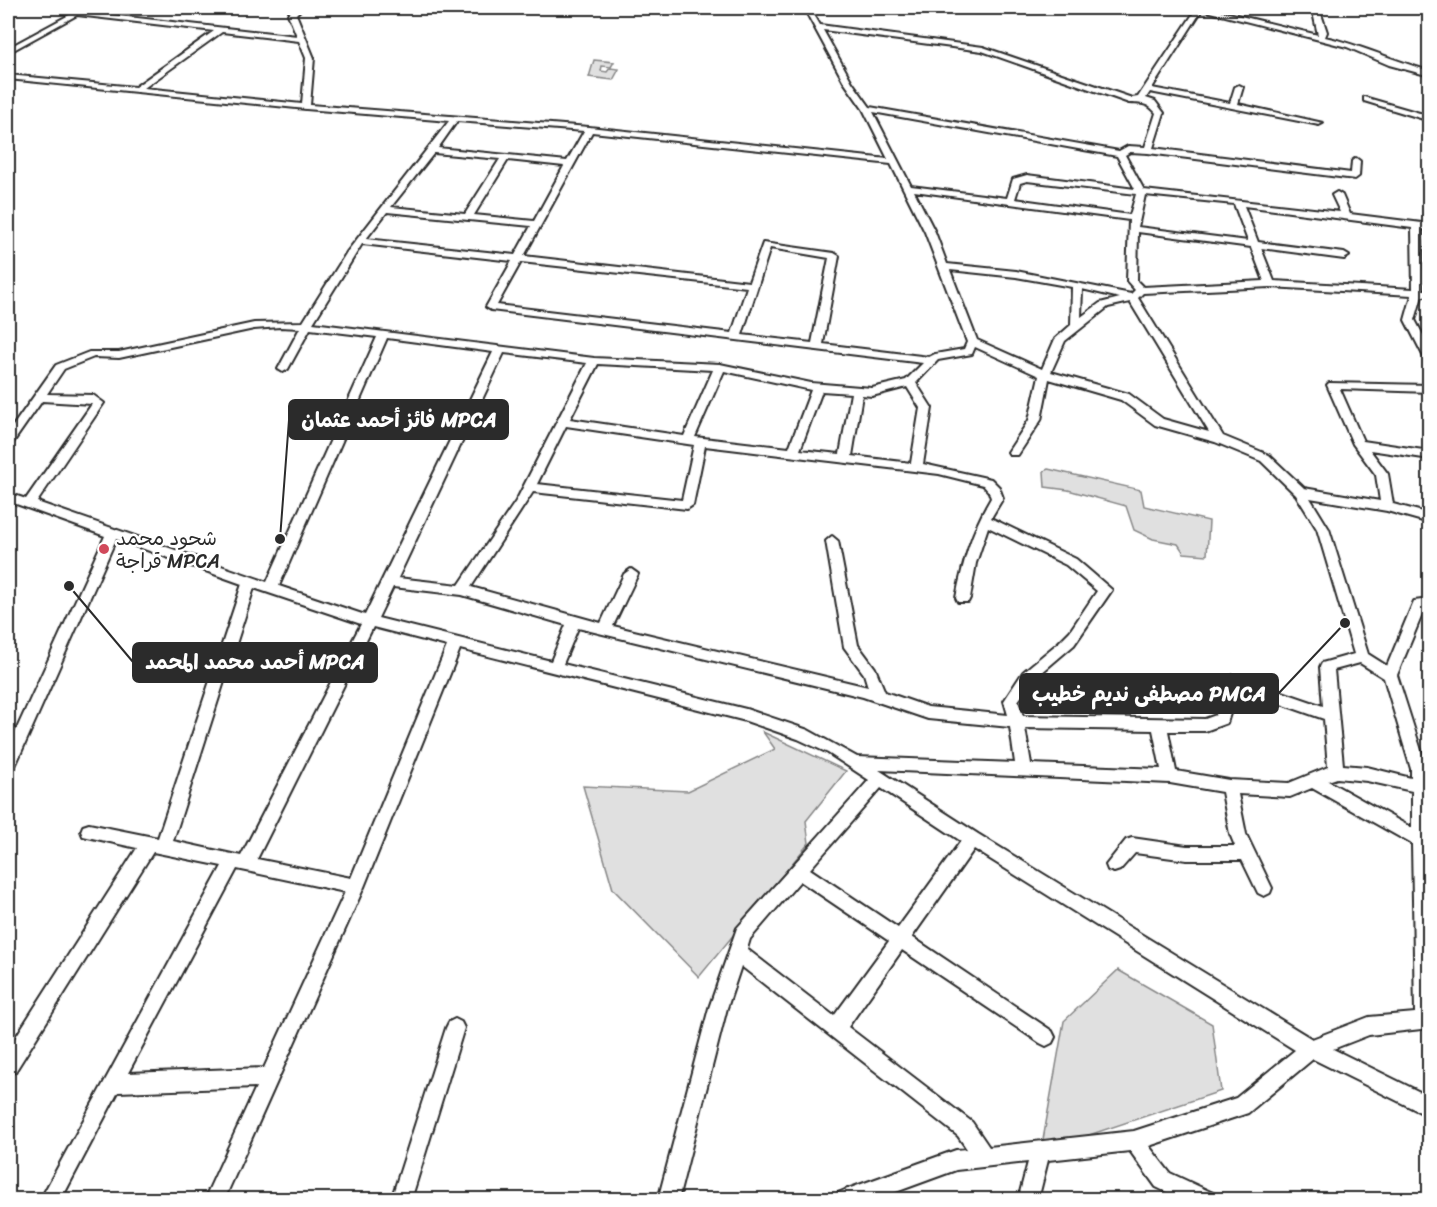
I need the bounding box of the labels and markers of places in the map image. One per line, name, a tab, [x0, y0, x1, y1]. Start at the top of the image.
callout: فائز أحمد عثمان MPCA	[289, 400, 508, 439]
place label: شحود محمد قراجة MPCA	[116, 521, 220, 579]
marker: شحود محمد قراجة MPCA	[97, 542, 111, 556]
callout: أحمد محمد المحمد MPCA	[133, 643, 377, 682]
callout: مصطفى نديم خطيب PMCA	[1020, 674, 1278, 713]

